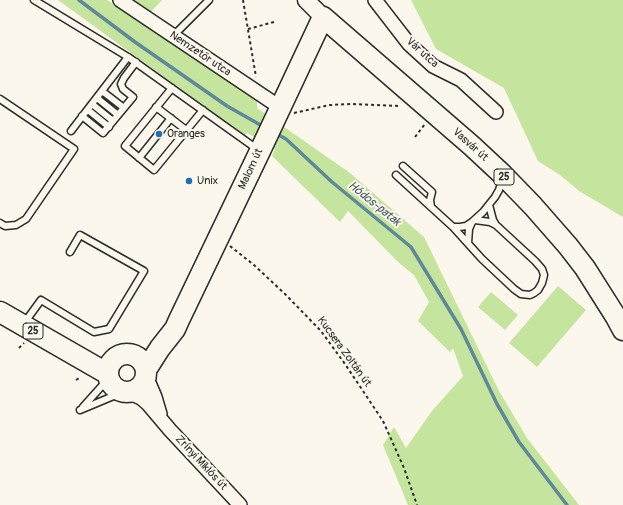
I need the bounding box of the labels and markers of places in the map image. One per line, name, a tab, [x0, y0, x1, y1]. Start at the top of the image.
place label: Oranges	[167, 127, 205, 141]
marker: Oranges	[154, 129, 164, 139]
place label: Unix	[197, 174, 218, 188]
marker: Unix	[184, 176, 194, 186]

